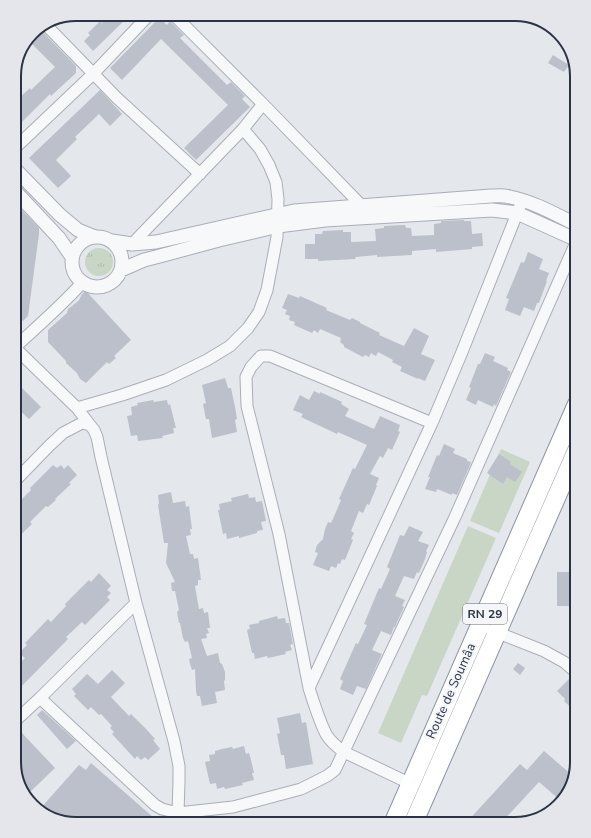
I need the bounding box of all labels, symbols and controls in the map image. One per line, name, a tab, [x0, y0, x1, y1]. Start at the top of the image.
road number: RN 29	[463, 604, 507, 624]
street label: Route de Soumâa	[422, 640, 480, 742]

